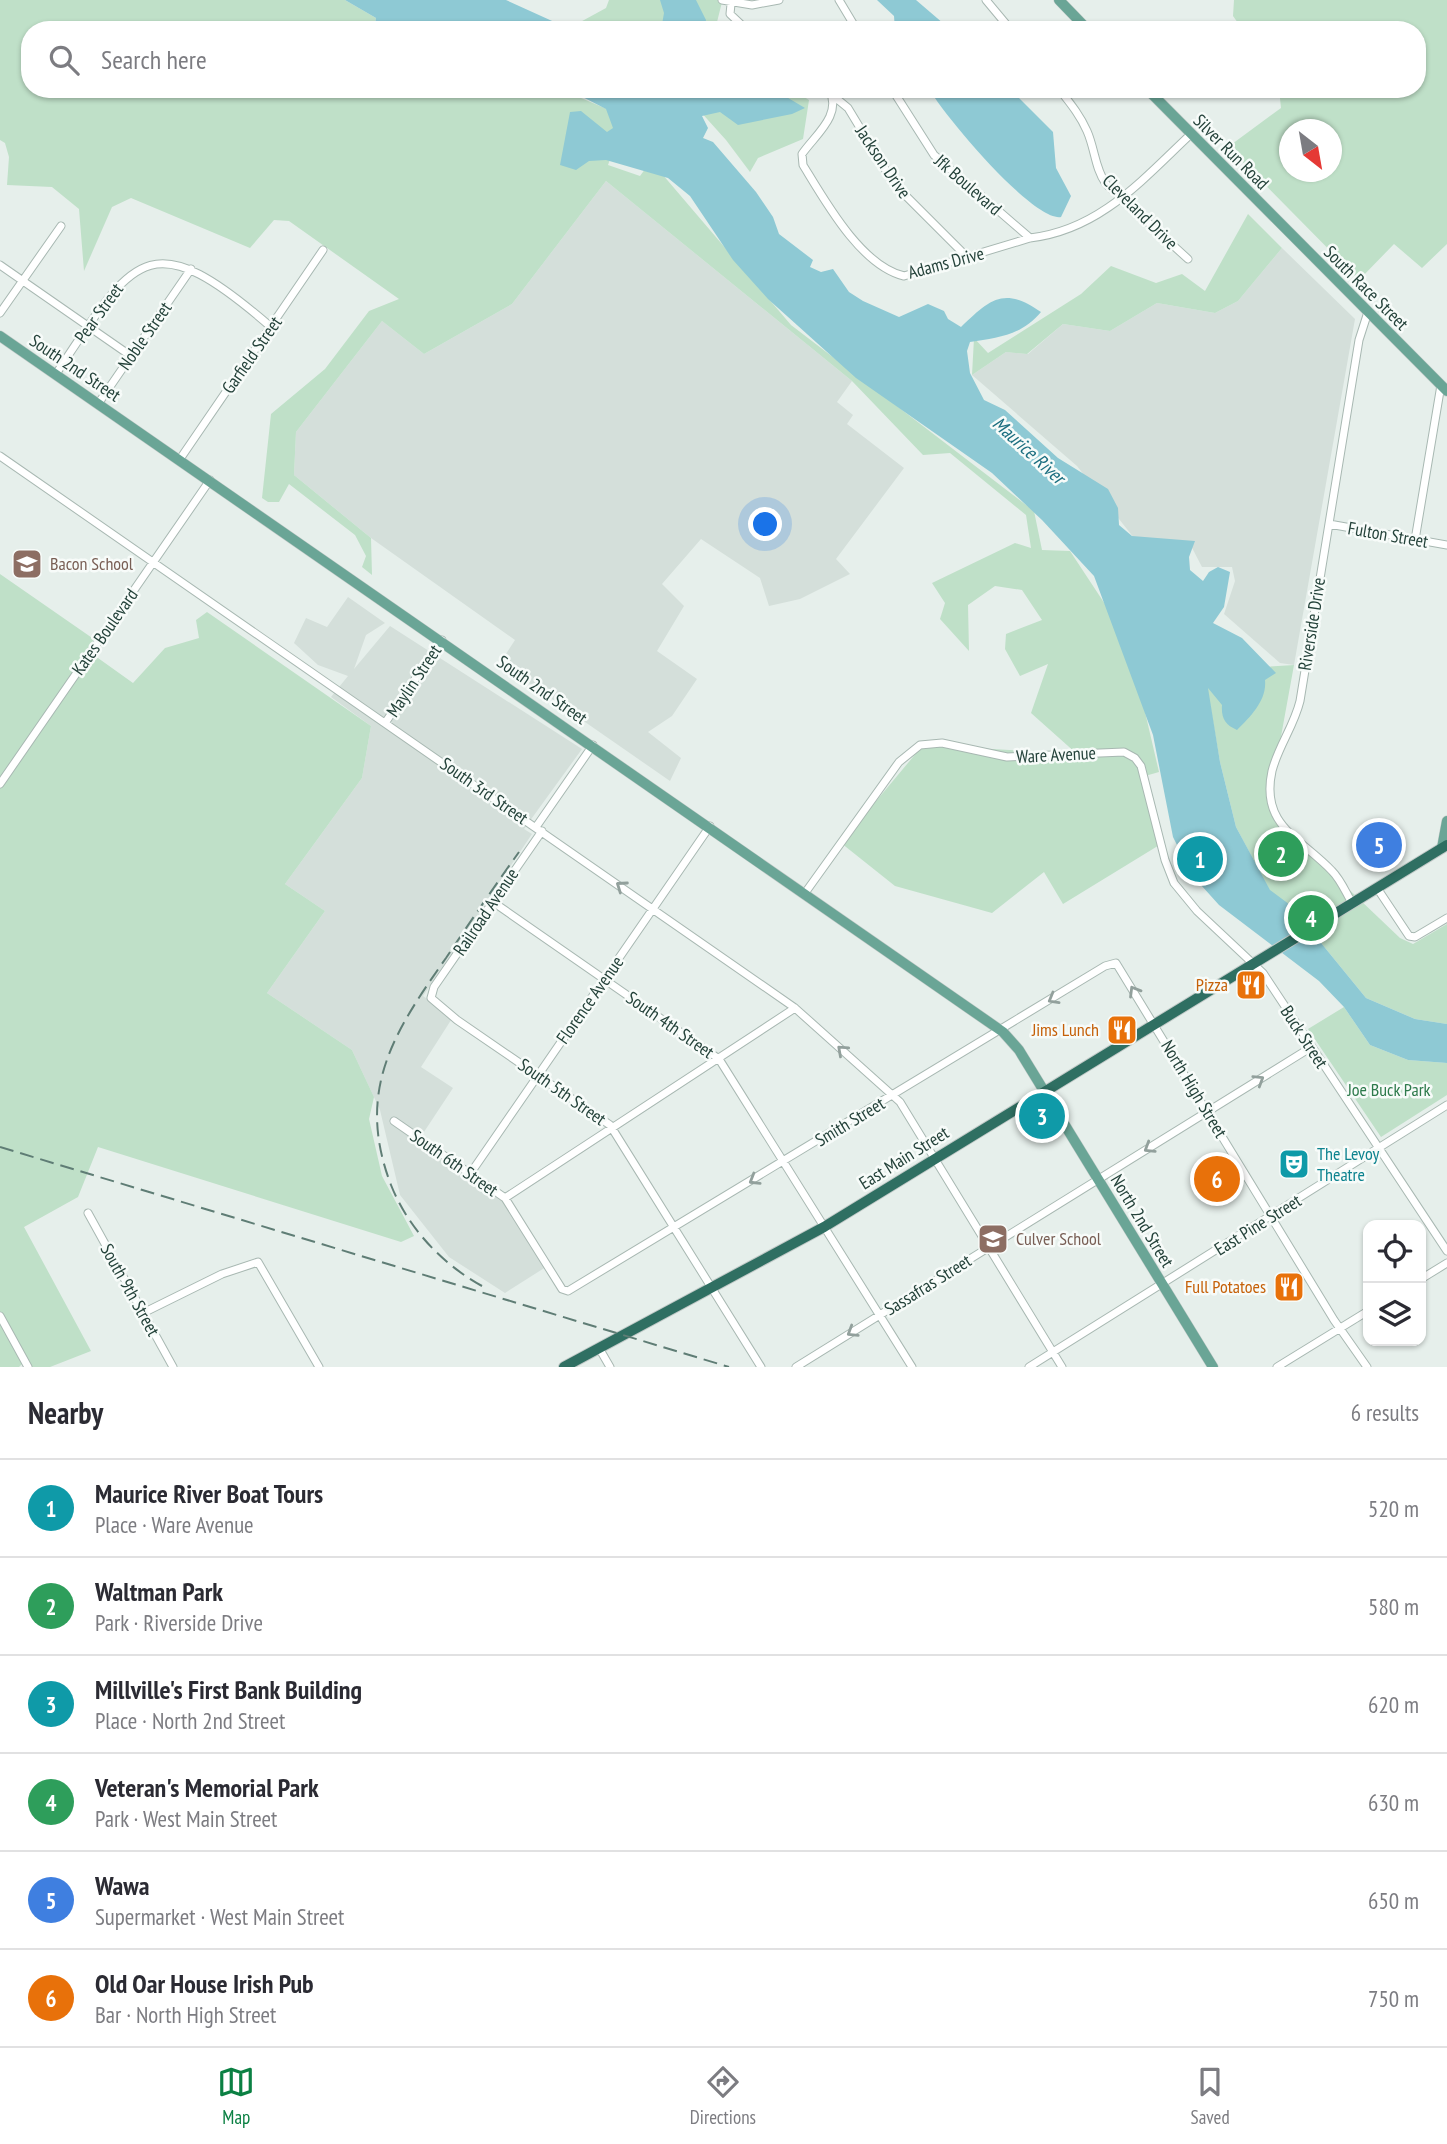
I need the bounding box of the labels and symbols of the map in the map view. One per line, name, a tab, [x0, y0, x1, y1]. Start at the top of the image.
street label: Silver Run Road	[1189, 109, 1274, 194]
north arrow	[1279, 119, 1342, 182]
street label: Jackson Drive	[850, 120, 916, 203]
street label: Jfk Boulevard	[929, 149, 1007, 220]
street label: Cleveland Drive	[1098, 169, 1183, 254]
street label: South Race Street	[1319, 240, 1414, 335]
street label: Adams Drive	[905, 241, 986, 284]
street label: Pear Street	[69, 278, 128, 347]
street label: Noble Street	[113, 297, 176, 374]
street label: Garfield Street	[217, 311, 287, 398]
street label: South 2nd Street	[25, 329, 125, 406]
water label: Maurice River	[988, 411, 1072, 491]
your location	[748, 507, 782, 541]
street label: Fulton Street	[1346, 516, 1430, 553]
school or university icon: Bacon School	[10, 547, 44, 581]
place label: Bacon School	[50, 552, 134, 575]
street label: Riverside Drive	[1293, 576, 1330, 672]
street label: Kates Boulevard	[66, 584, 143, 679]
street label: Maylin Street	[381, 640, 446, 721]
street label: South 2nd Street	[493, 650, 592, 729]
street label: Ware Avenue	[1015, 741, 1096, 768]
street label: South 3rd Street	[436, 752, 533, 829]
pin: 5	[1356, 819, 1402, 871]
pin: 2	[1258, 828, 1304, 880]
pin: 1	[1177, 833, 1223, 885]
street label: Railroad Avenue	[448, 864, 523, 960]
one-way arrow	[616, 882, 629, 894]
pin: 4	[1288, 892, 1334, 944]
street label: Florence Avenue	[551, 951, 628, 1048]
restaurant icon: Pizza	[1234, 968, 1268, 1002]
place label: Pizza	[1196, 973, 1228, 996]
street label: South 4th Street	[622, 986, 719, 1063]
one-way arrow	[1130, 986, 1143, 999]
one-way arrow	[1048, 991, 1061, 1004]
street label: Buck Street	[1276, 1001, 1333, 1073]
restaurant icon: Jims Lunch	[1105, 1013, 1139, 1047]
place label: Jims Lunch	[1031, 1018, 1099, 1041]
street label: North High Street	[1156, 1036, 1233, 1142]
one-way arrow	[838, 1046, 851, 1058]
street label: South 5th Street	[514, 1053, 611, 1130]
one-way arrow	[1251, 1075, 1264, 1088]
park label: Joe Buck Park	[1346, 1078, 1431, 1101]
pin: 3	[1019, 1090, 1065, 1142]
street label: Smith Street	[811, 1092, 889, 1151]
street label: East Main Street	[855, 1121, 953, 1194]
street label: South 6th Street	[406, 1124, 503, 1201]
one-way arrow	[1144, 1139, 1157, 1152]
place label: The Levoy Theatre	[1317, 1142, 1380, 1186]
theatre icon: The Levoy Theatre	[1277, 1147, 1311, 1181]
pin: 6	[1194, 1153, 1240, 1205]
street label: North 2nd Street	[1106, 1170, 1179, 1271]
one-way arrow	[749, 1172, 762, 1185]
street label: East Pine Street	[1210, 1189, 1306, 1260]
school or university icon: Culver School	[976, 1222, 1010, 1256]
place label: Culver School	[1016, 1227, 1102, 1250]
street label: South 9th Street	[96, 1240, 165, 1340]
street label: Sassafras Street	[880, 1249, 976, 1320]
restaurant icon: Full Potatoes	[1272, 1270, 1306, 1304]
place label: Full Potatoes	[1185, 1275, 1266, 1298]
one-way arrow	[846, 1323, 859, 1336]

